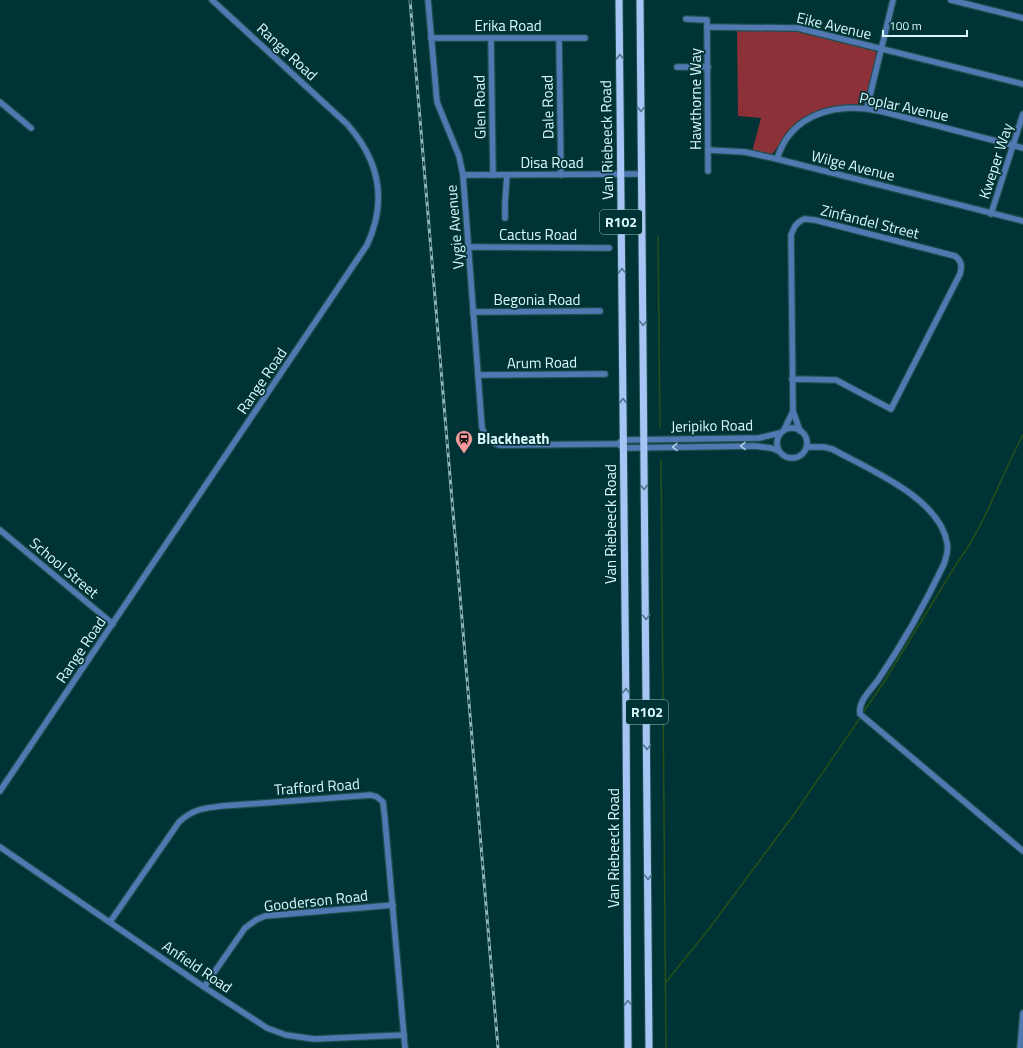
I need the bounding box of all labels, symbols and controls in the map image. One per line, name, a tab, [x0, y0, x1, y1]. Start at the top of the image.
street label: Eike Avenue	[794, 6, 874, 45]
scale bar	[883, 12, 967, 38]
street label: Erika Road	[474, 14, 542, 37]
text: 100 m	[889, 16, 922, 35]
street label: Range Road	[252, 17, 323, 86]
street label: Hawthorne Way	[684, 48, 707, 150]
one-way arrow	[615, 54, 624, 60]
street label: Glen Road	[467, 75, 492, 139]
street label: Dale Road	[535, 75, 560, 139]
street label: Van Riebeeck Road	[594, 80, 619, 200]
street label: Poplar Avenue	[857, 86, 951, 127]
one-way arrow	[637, 106, 645, 112]
street label: Kweper Way	[972, 120, 1019, 202]
street label: Wilge Avenue	[809, 144, 897, 187]
street label: Disa Road	[520, 151, 584, 174]
street label: Vygie Avenue	[439, 184, 470, 270]
street label: Zinfandel Street	[818, 198, 923, 245]
road number: R102	[600, 210, 642, 234]
street label: Cactus Road	[499, 223, 577, 246]
one-way arrow	[617, 268, 626, 274]
street label: Begonia Road	[493, 288, 581, 311]
one-way arrow	[639, 320, 647, 326]
street label: Range Road	[231, 343, 292, 419]
street label: Arum Road	[507, 350, 577, 375]
one-way arrow	[619, 398, 627, 404]
street label: Jeripiko Road	[671, 413, 753, 438]
place label: Blackheath	[477, 427, 550, 450]
station icon: Blackheath	[454, 429, 474, 454]
one-way arrow	[740, 442, 746, 450]
one-way arrow	[672, 443, 678, 451]
street label: Van Riebeeck Road	[599, 464, 622, 584]
one-way arrow	[640, 484, 648, 490]
street label: School Street	[25, 532, 104, 604]
street label: Range Road	[50, 612, 111, 688]
one-way arrow	[642, 614, 650, 620]
one-way arrow	[622, 688, 630, 694]
road number: R102	[626, 700, 668, 724]
one-way arrow	[643, 744, 651, 750]
street label: Trafford Road	[273, 772, 361, 801]
street label: Van Riebeeck Road	[602, 788, 625, 908]
one-way arrow	[644, 874, 652, 880]
street label: Gooderson Road	[263, 884, 369, 917]
street label: Anfield Road	[158, 935, 237, 998]
one-way arrow	[624, 1000, 632, 1006]

